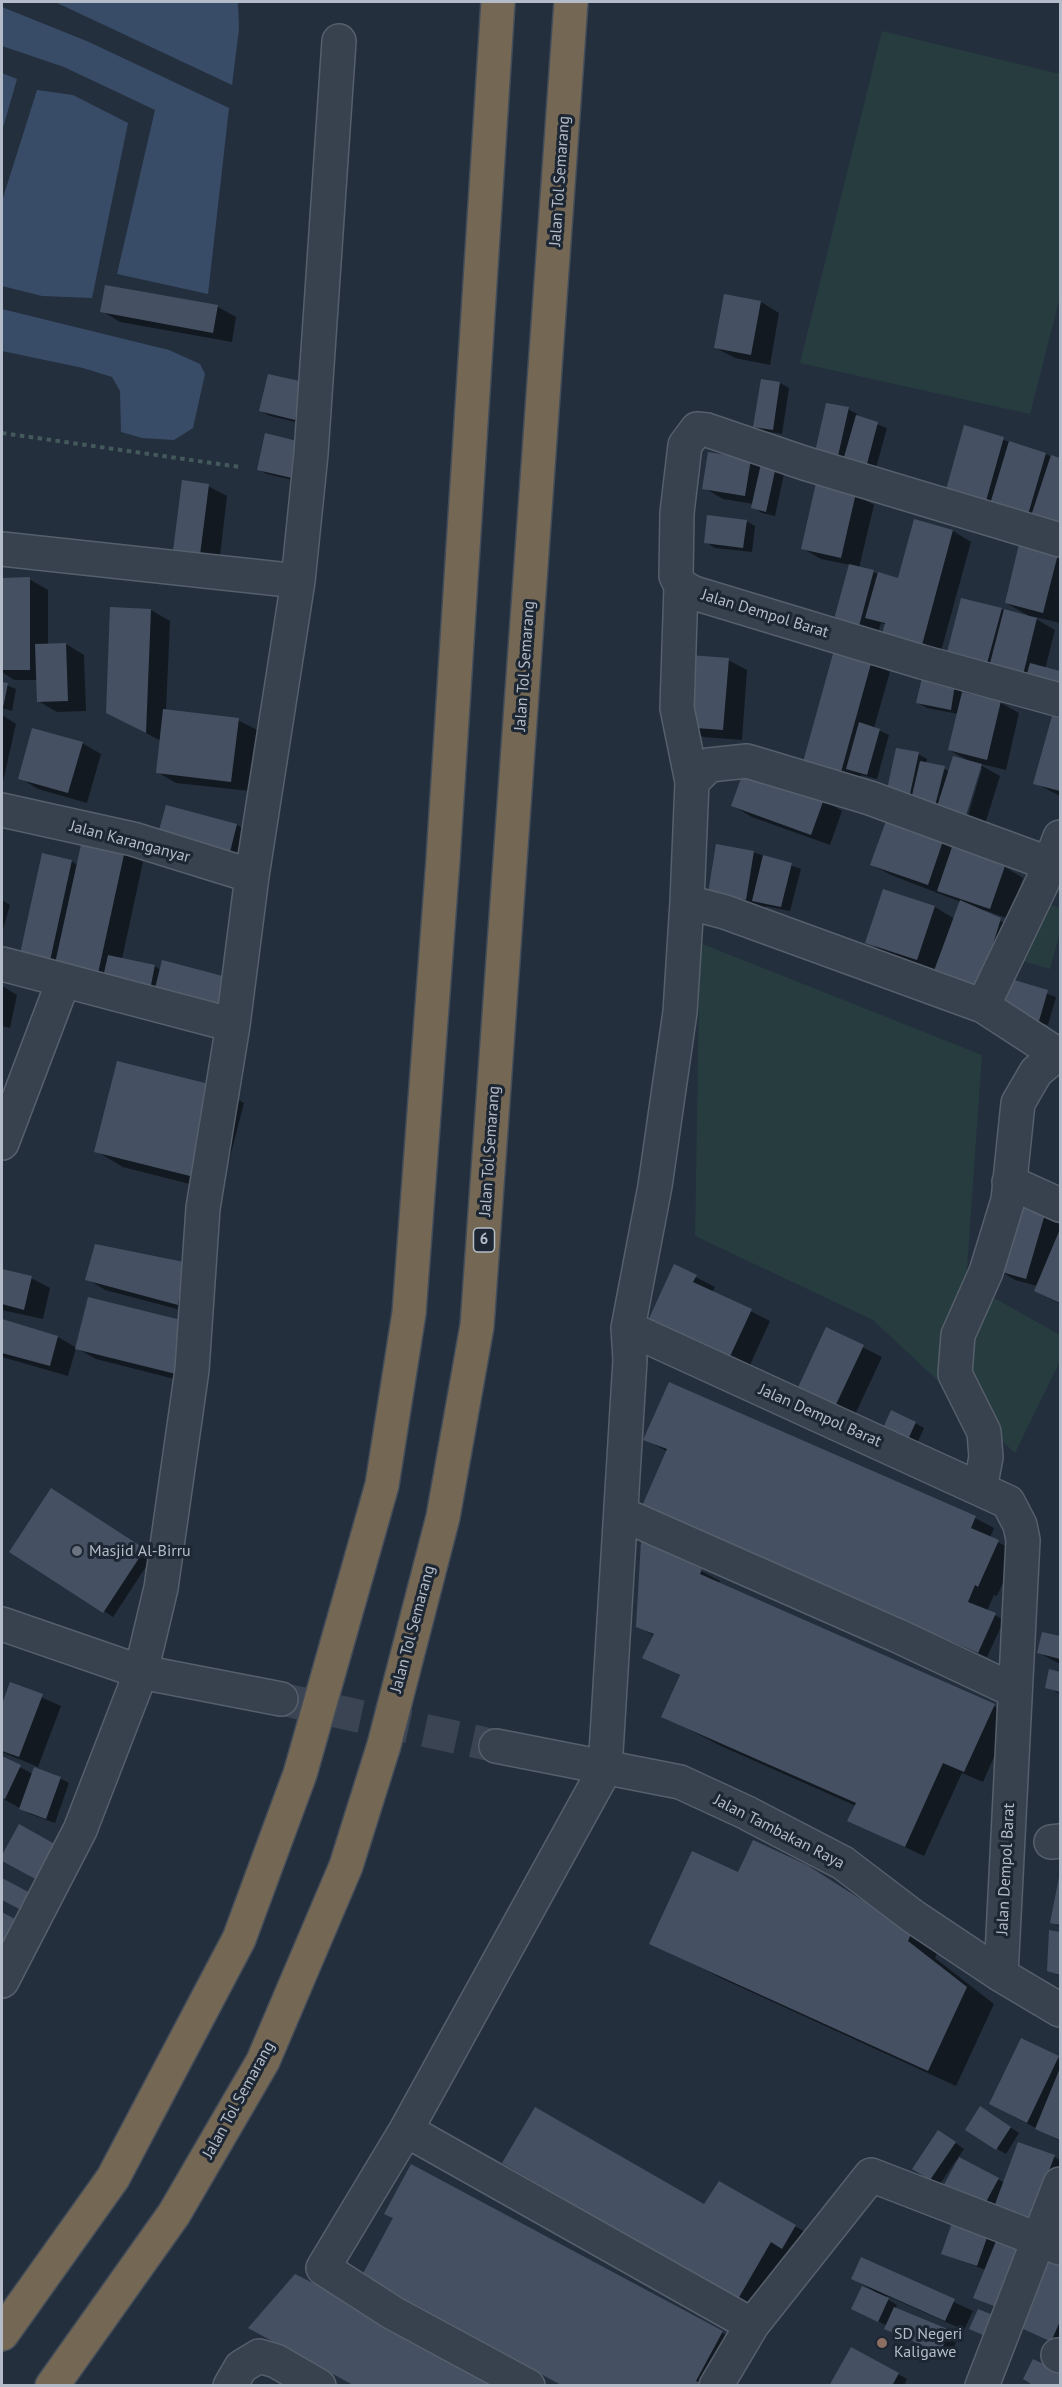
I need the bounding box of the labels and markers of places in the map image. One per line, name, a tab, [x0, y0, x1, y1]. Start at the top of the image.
place label: Masjid Al-Birru	[89, 1541, 191, 1561]
marker: Masjid Al-Birru	[70, 1544, 84, 1558]
place label: SD Negeri Kaligawe	[894, 2324, 962, 2362]
marker: SD Negeri Kaligawe	[875, 2336, 889, 2350]

